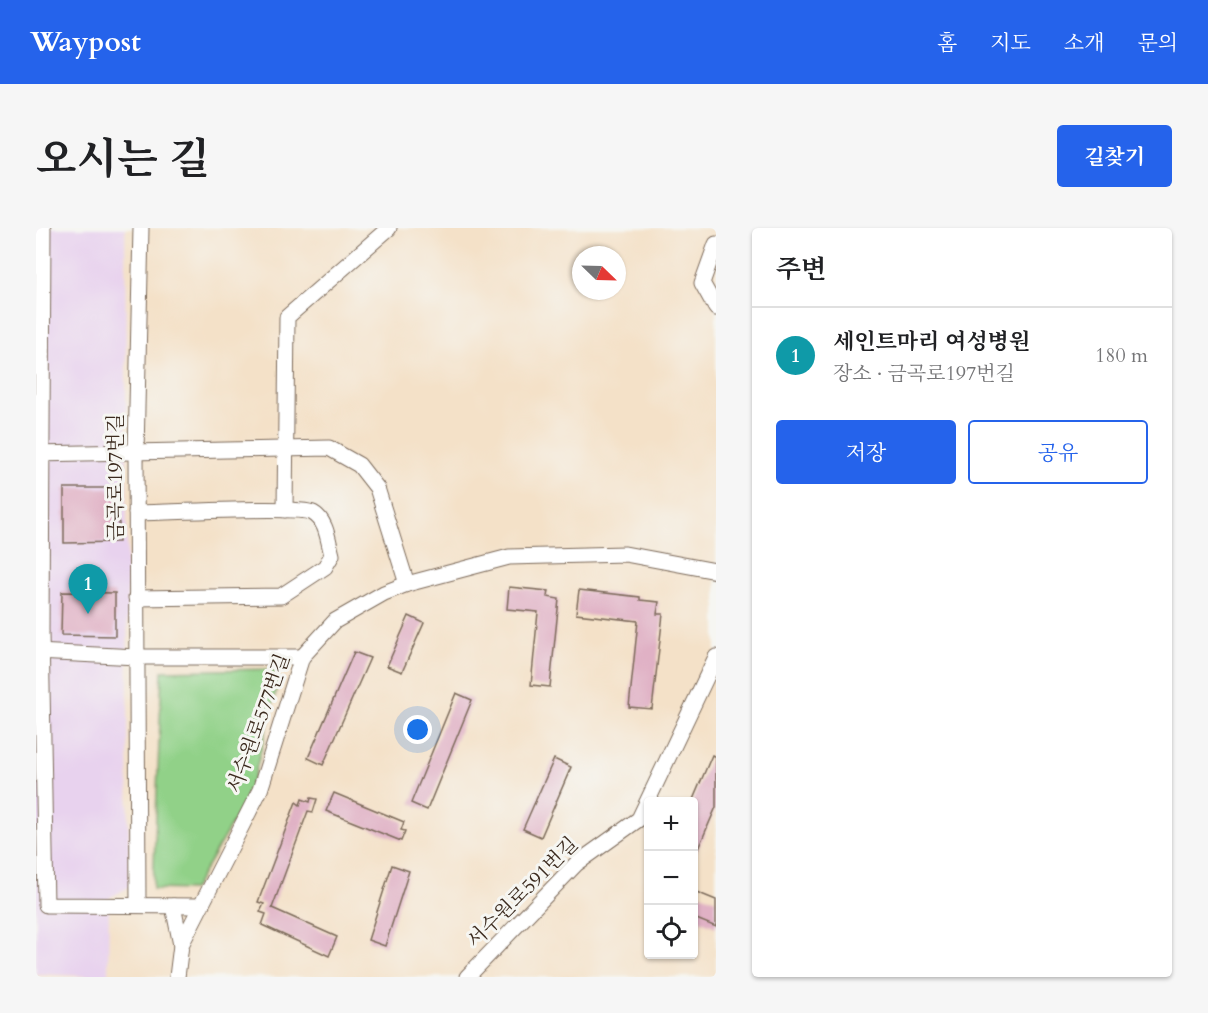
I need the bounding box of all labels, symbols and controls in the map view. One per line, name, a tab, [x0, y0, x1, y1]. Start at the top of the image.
text: Waypost	[30, 23, 141, 61]
text: 홈	[937, 29, 957, 58]
text: 지도	[990, 29, 1031, 58]
text: 소개	[1064, 29, 1104, 58]
text: 문의	[1137, 29, 1178, 58]
button: 길찾기	[1057, 125, 1172, 187]
text: 오시는 길	[36, 131, 210, 188]
north arrow	[572, 246, 626, 300]
text: 주변	[776, 252, 826, 287]
text: 세인트마리 여성병원	[833, 327, 1030, 357]
text: 1	[790, 342, 801, 369]
text: 180 m	[1095, 342, 1148, 369]
text: 장소 · 금곡로197번길	[833, 360, 1015, 387]
street label: 금곡로197번길	[102, 413, 129, 541]
button: 저장	[776, 420, 956, 484]
button: 공유	[968, 420, 1148, 484]
pin: 1	[68, 564, 108, 614]
street label: 서수원로577번길	[221, 650, 296, 797]
your location	[403, 715, 432, 744]
map controls	[644, 797, 698, 959]
button: +	[644, 797, 698, 851]
street label: 서수원로591번길	[461, 831, 584, 954]
button: −	[644, 851, 698, 905]
button: locate	[644, 905, 698, 959]

